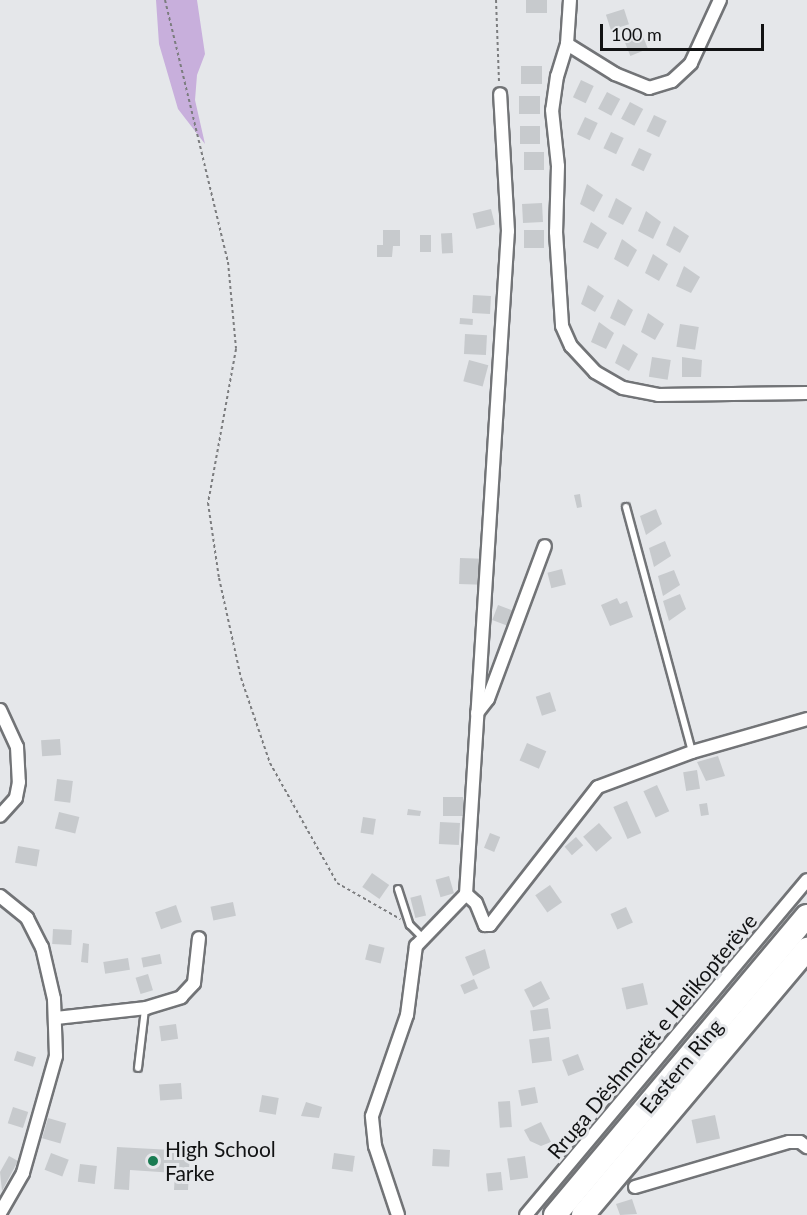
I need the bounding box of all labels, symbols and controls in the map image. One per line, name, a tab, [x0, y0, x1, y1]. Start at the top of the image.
scale bar	[603, 12, 766, 50]
text: 100 m	[611, 23, 662, 45]
street label: Rruga Dëshmorët e Helikopterëve	[542, 908, 762, 1164]
street label: Eastern Ring	[634, 1014, 728, 1118]
place label: High School Farke	[165, 1136, 276, 1186]
marker: High School Farke	[146, 1154, 160, 1168]

